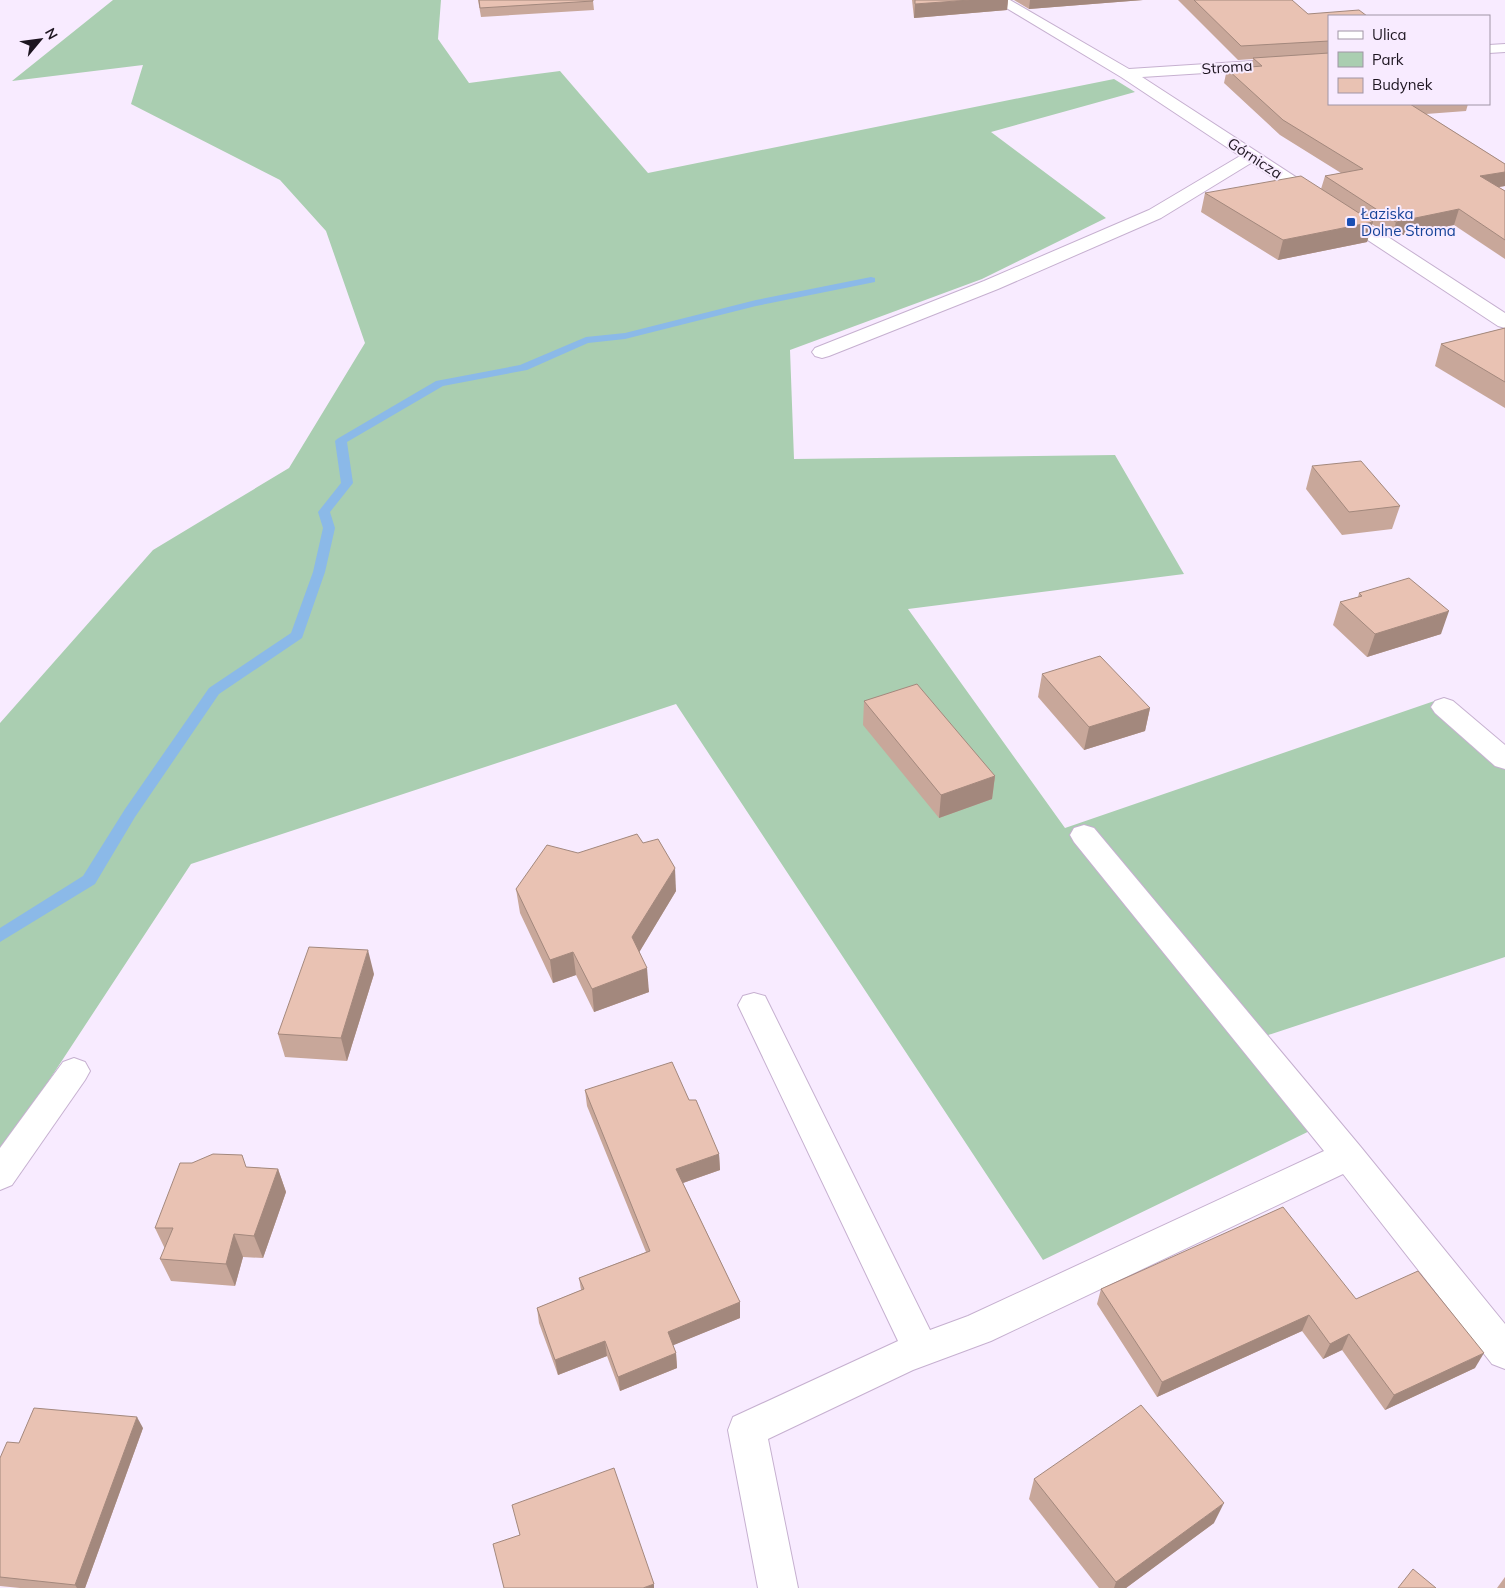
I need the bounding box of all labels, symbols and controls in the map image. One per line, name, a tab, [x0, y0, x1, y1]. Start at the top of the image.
north arrow	[15, 15, 65, 65]
legend	[1328, 15, 1490, 105]
text: N	[41, 25, 62, 43]
text: Ulica	[1372, 25, 1406, 44]
text: Park	[1372, 50, 1404, 69]
street label: Stroma	[1201, 56, 1253, 78]
text: Budynek	[1372, 75, 1433, 94]
street label: Górnicza	[1224, 133, 1286, 183]
place label: Łaziska Dolne Stroma	[1360, 204, 1456, 240]
marker: Łaziska Dolne Stroma	[1345, 216, 1357, 228]

